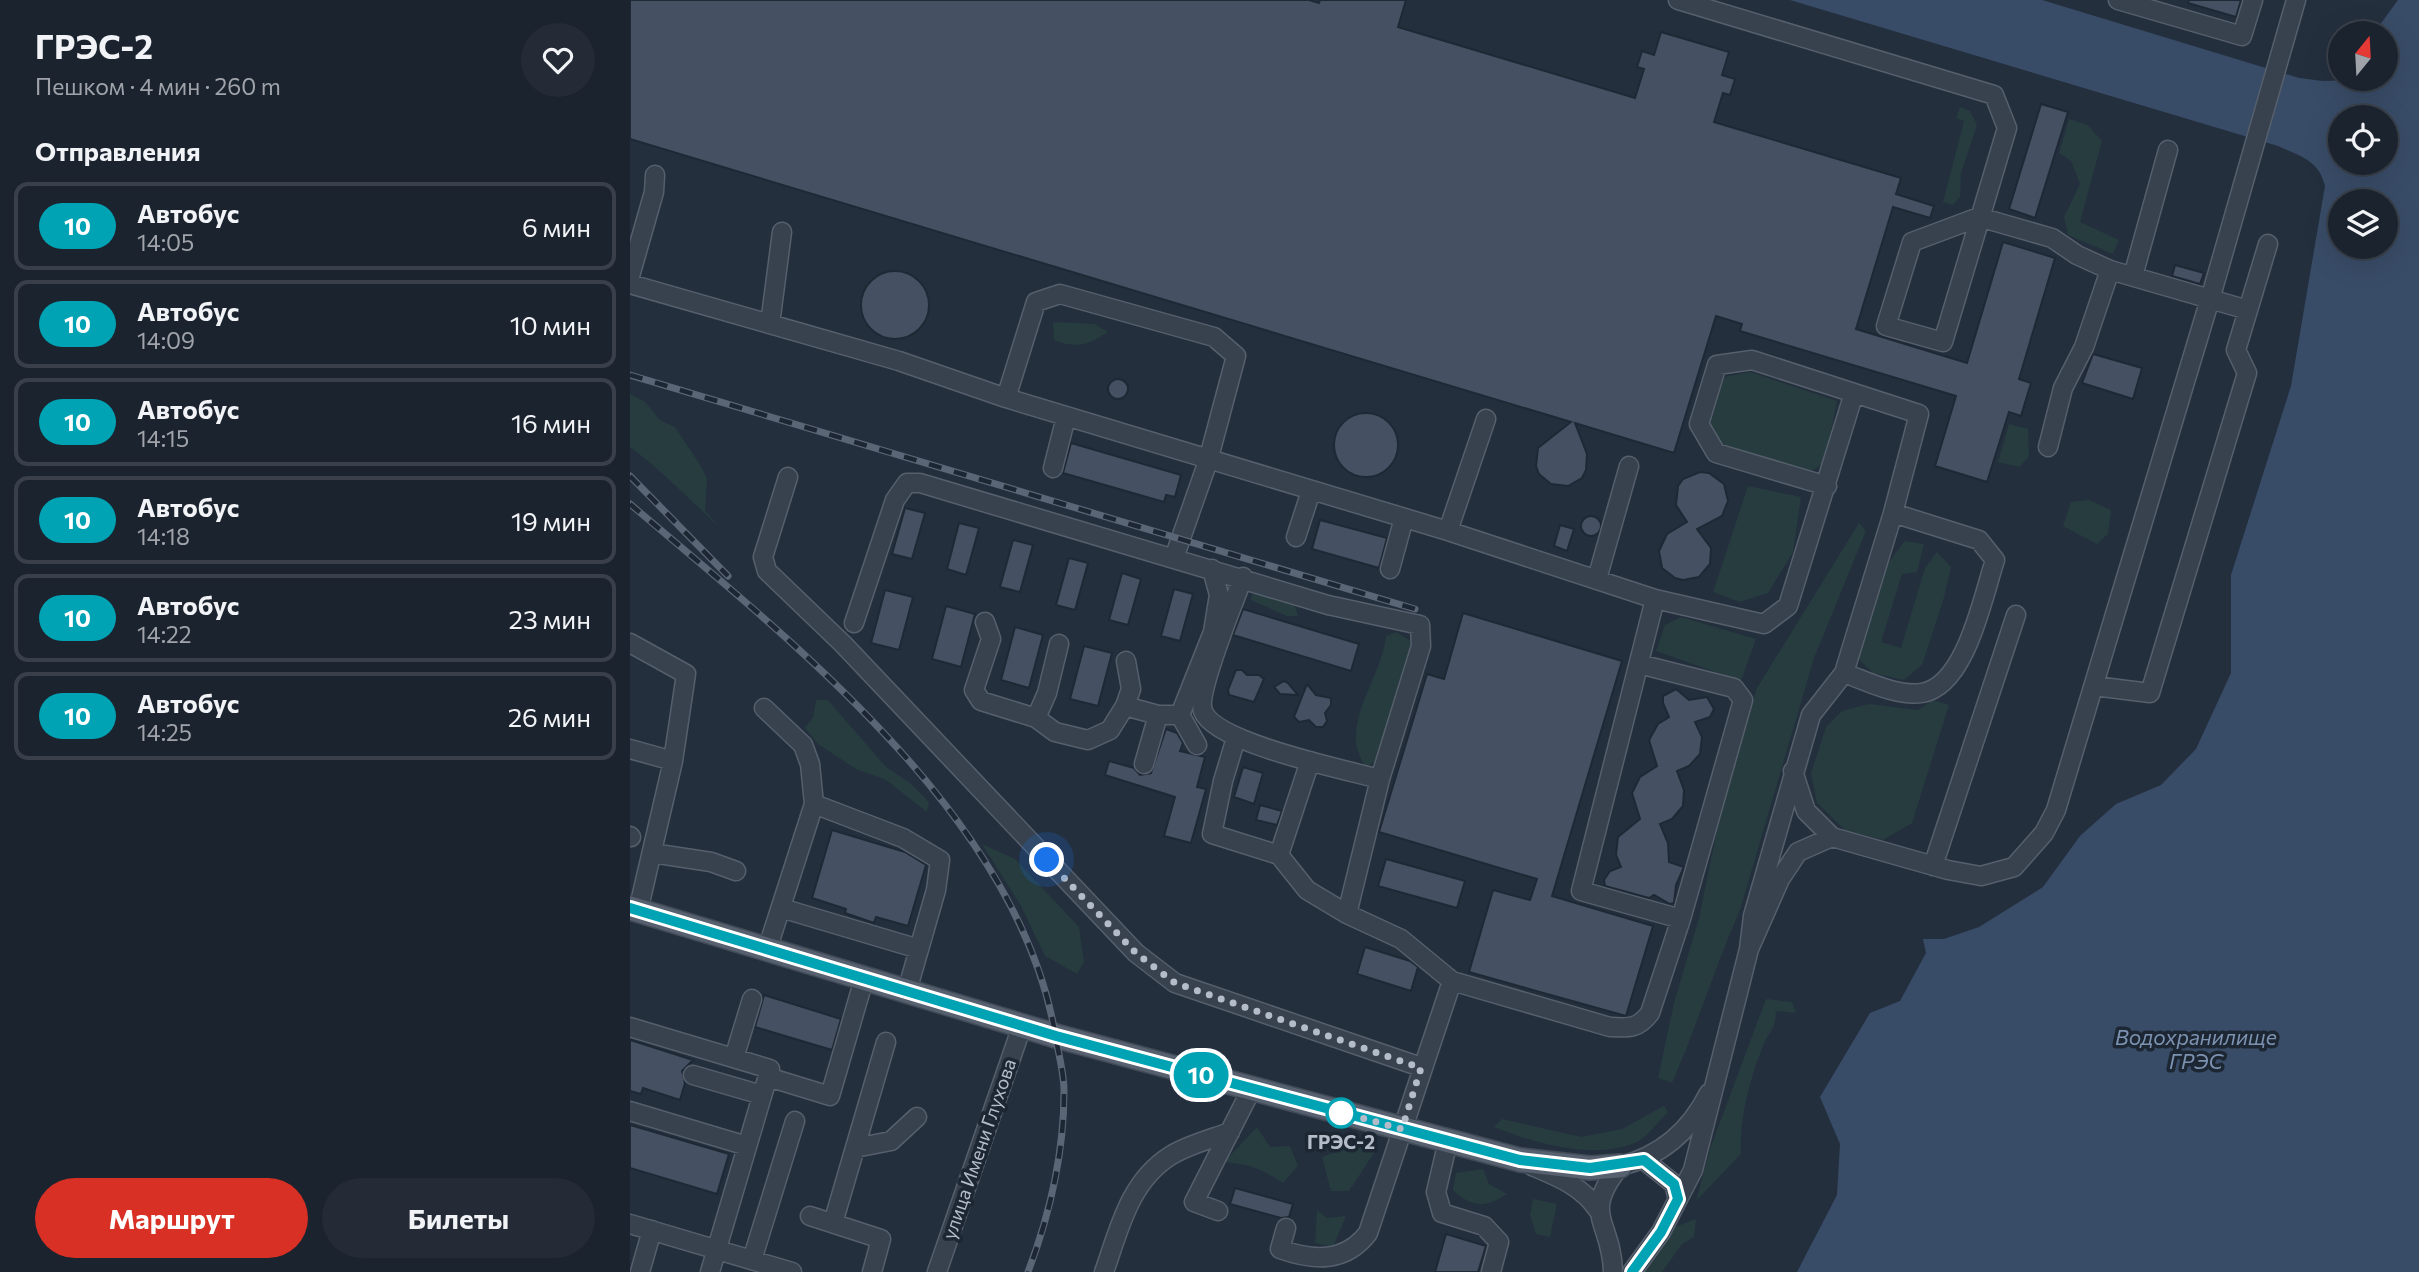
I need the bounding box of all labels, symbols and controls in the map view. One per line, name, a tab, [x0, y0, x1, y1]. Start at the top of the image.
north arrow	[2328, 21, 2398, 91]
map controls	[2328, 21, 2398, 259]
button: heart	[521, 23, 595, 97]
text: ГРЭС-2	[35, 25, 153, 66]
text: Пешком · 4 мин · 260 m	[35, 72, 281, 100]
button: locate	[2328, 105, 2398, 175]
text: Отправления	[35, 135, 201, 166]
button: layers	[2328, 189, 2398, 259]
text: Автобус	[137, 197, 239, 228]
text: 10	[64, 211, 91, 240]
text: 6 мин	[522, 211, 591, 242]
text: 14:05	[137, 228, 194, 256]
text: Автобус	[137, 295, 239, 326]
text: 10	[64, 309, 91, 338]
text: 10 мин	[510, 309, 591, 340]
text: 14:09	[137, 326, 195, 354]
text: Автобус	[137, 393, 239, 424]
text: 10	[64, 407, 91, 436]
text: 16 мин	[511, 407, 591, 438]
text: 14:15	[137, 424, 189, 452]
text: Автобус	[137, 491, 239, 522]
text: 10	[64, 505, 91, 534]
text: 19 мин	[511, 505, 591, 536]
text: 14:18	[137, 522, 190, 550]
text: Автобус	[137, 589, 239, 620]
text: 10	[64, 603, 91, 632]
text: 23 мин	[509, 603, 591, 634]
text: 14:22	[137, 620, 192, 648]
text: Автобус	[137, 687, 239, 718]
text: 10	[64, 701, 91, 730]
text: 26 мин	[508, 701, 591, 732]
text: 14:25	[137, 718, 192, 746]
your location	[1029, 842, 1064, 877]
water label: Водохранилище ГРЭС	[2115, 1024, 2277, 1073]
line badge: 10	[1170, 1052, 1232, 1098]
street label: улица Имени Глухова	[937, 1056, 1020, 1242]
text: 10	[1188, 1060, 1214, 1089]
marker: ГРЭС-2	[1326, 1098, 1356, 1128]
place label: ГРЭС-2	[1307, 1130, 1375, 1153]
button: Маршрут	[35, 1178, 308, 1258]
button: Билеты	[322, 1178, 595, 1258]

